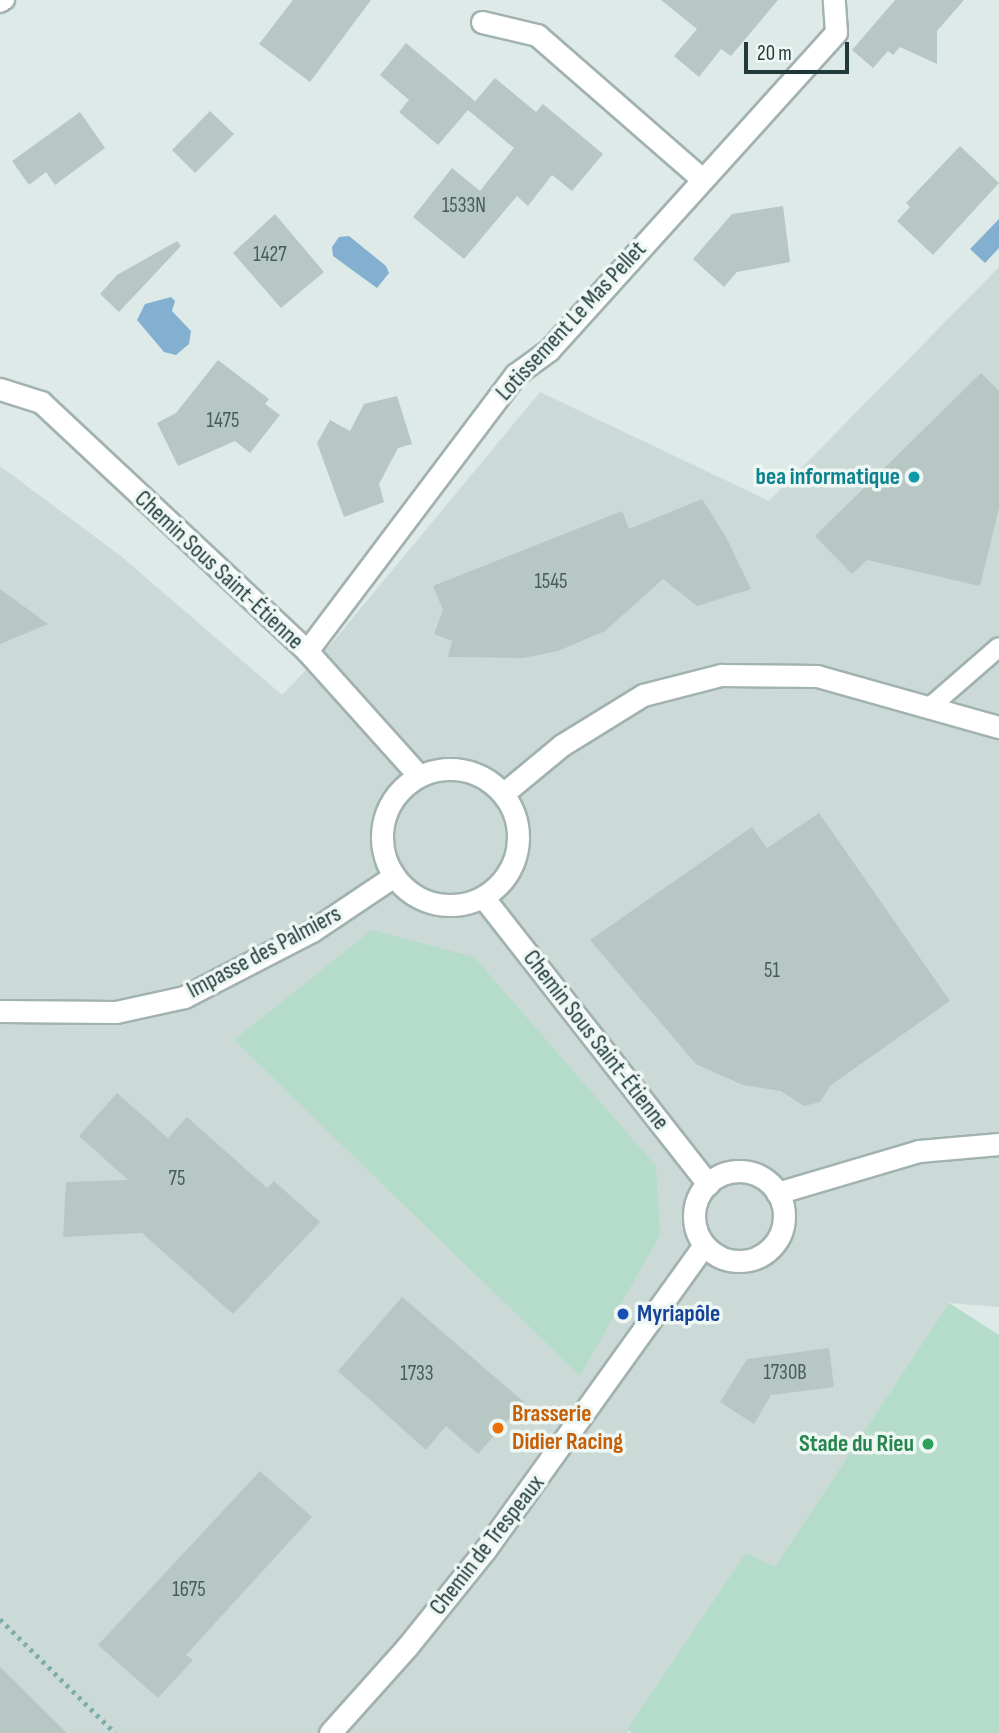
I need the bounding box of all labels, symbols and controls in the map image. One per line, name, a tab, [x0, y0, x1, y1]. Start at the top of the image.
scale bar	[747, 28, 852, 72]
text: 20 m	[757, 41, 792, 66]
house number: 1533N	[442, 193, 486, 219]
street label: Lotissement Le Mas Pellet	[490, 235, 652, 407]
house number: 1427	[253, 242, 287, 268]
house number: 1475	[207, 408, 239, 434]
place label: bea informatique	[756, 463, 900, 491]
marker: bea informatique	[906, 469, 922, 485]
street label: Chemin Sous Saint-Étienne	[129, 484, 309, 656]
house number: 1545	[534, 569, 568, 595]
street label: Impasse des Palmiers	[182, 899, 346, 1005]
street label: Chemin Sous Saint-Étienne	[517, 944, 675, 1136]
house number: 51	[764, 958, 780, 984]
house number: 75	[169, 1166, 185, 1192]
place label: Myriapôle	[637, 1300, 720, 1328]
marker: Myriapôle	[615, 1306, 631, 1322]
house number: 1730B	[763, 1360, 807, 1386]
house number: 1733	[400, 1361, 434, 1387]
place label: Brasserie Didier Racing	[512, 1400, 623, 1456]
marker: Brasserie Didier Racing	[490, 1420, 506, 1436]
place label: Stade du Rieu	[799, 1430, 914, 1458]
marker: Stade du Rieu	[920, 1436, 936, 1452]
street label: Chemin de Trespeaux	[423, 1469, 551, 1621]
house number: 1675	[172, 1577, 206, 1603]

